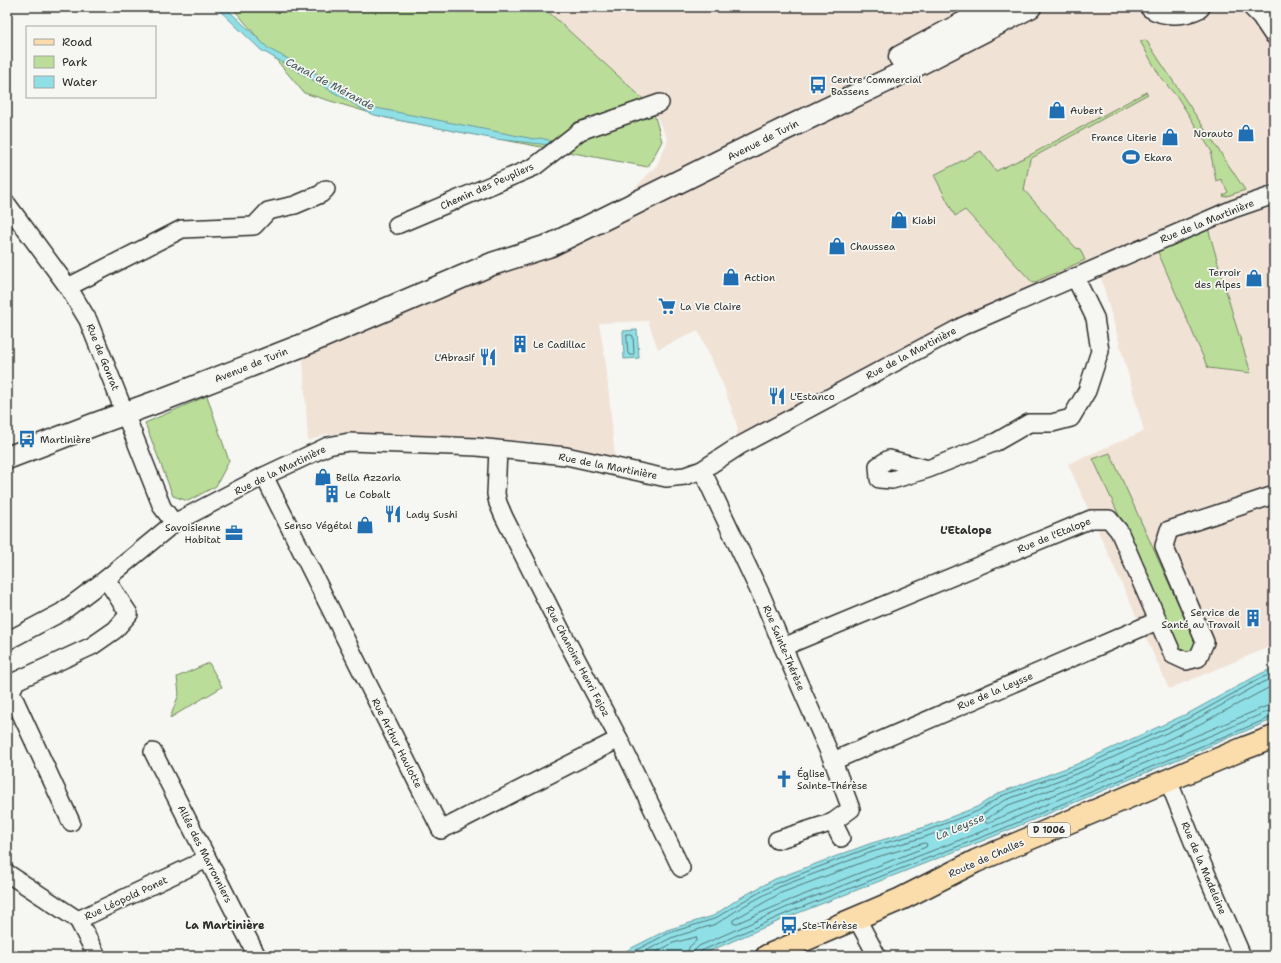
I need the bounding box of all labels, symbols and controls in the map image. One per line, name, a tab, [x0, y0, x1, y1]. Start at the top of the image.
legend	[26, 26, 156, 98]
text: Road	[62, 34, 93, 50]
text: Park	[62, 54, 88, 70]
water label: Canal de Mérande	[283, 54, 377, 114]
place label: Centre Commercial Bassens	[831, 73, 921, 98]
text: Water	[62, 74, 98, 90]
bus stop icon: Centre Commercial Bassens	[808, 75, 828, 95]
shop icon: Aubert	[1047, 100, 1067, 120]
place label: Aubert	[1070, 104, 1103, 117]
street label: Avenue de Turin	[725, 117, 801, 163]
shop icon: Norauto	[1236, 123, 1256, 143]
shop icon: France Literie	[1160, 127, 1180, 147]
place label: Norauto	[1194, 127, 1233, 140]
place label: France Literie	[1091, 131, 1157, 144]
sports icon: Ekara	[1121, 147, 1141, 167]
place label: Ekara	[1144, 151, 1173, 164]
street label: Chemin des Peupliers	[438, 159, 536, 213]
street label: Rue de la Martinière	[1158, 196, 1256, 246]
shop icon: Kiabi	[889, 210, 909, 230]
place label: Kiabi	[912, 214, 936, 227]
shop icon: Chaussea	[827, 236, 847, 256]
place label: Chaussea	[850, 240, 896, 253]
place label: Terroir des Alpes	[1195, 266, 1241, 291]
shop icon: Action	[721, 267, 741, 287]
shop icon: Terroir des Alpes	[1244, 268, 1264, 288]
place label: Action	[744, 271, 775, 284]
supermarket icon: La Vie Claire	[657, 296, 677, 316]
place label: La Vie Claire	[680, 300, 742, 313]
street label: Rue de Gonrat	[84, 322, 122, 392]
street label: Rue de la Martinière	[864, 324, 959, 382]
building icon: Le Cadillac	[510, 334, 530, 354]
place label: Le Cadillac	[533, 338, 586, 351]
street label: Avenue de Turin	[212, 344, 290, 386]
restaurant icon: L'Abrasif	[478, 347, 498, 367]
place label: L'Abrasif	[435, 351, 475, 364]
restaurant icon: L'Estanco	[767, 386, 787, 406]
place label: L'Estanco	[790, 390, 835, 403]
bus stop icon: Martinière	[17, 429, 37, 449]
place label: Martinière	[40, 433, 91, 446]
street label: Rue de la Martinière	[232, 442, 328, 498]
street label: Rue de la Martinière	[558, 450, 659, 482]
shop icon: Bella Azzaria	[313, 467, 333, 487]
place label: Bella Azzaria	[336, 471, 402, 484]
building icon: Le Cobalt	[322, 484, 342, 504]
place label: Le Cobalt	[345, 488, 391, 501]
restaurant icon: Lady Sushi	[383, 504, 403, 524]
place label: Lady Sushi	[406, 508, 458, 521]
street label: Rue de l'Etalope	[1015, 514, 1093, 556]
shop icon: Senso Végétal	[355, 515, 375, 535]
place label: Senso Végétal	[284, 519, 352, 532]
place label: Savoisienne Habitat	[165, 521, 221, 546]
office icon: Savoisienne Habitat	[224, 523, 244, 543]
district label: L'Etalope	[940, 523, 992, 538]
street label: Rue Chanoine Henri Fejoz	[543, 603, 613, 719]
street label: Rue Sainte-Thérèse	[760, 603, 808, 693]
place label: Service de Santé au Travail	[1162, 606, 1240, 631]
building icon: Service de Santé au Travail	[1243, 608, 1263, 628]
street label: Rue de la Leysse	[955, 669, 1035, 713]
street label: Rue Arthur Haulotte	[369, 696, 425, 790]
place label: Église Sainte-Thérèse	[797, 767, 868, 792]
church icon: Église Sainte-Thérèse	[774, 769, 794, 789]
street label: Allée des Marronniers	[175, 803, 235, 905]
water label: La Leysse	[933, 810, 987, 844]
street label: Rue de la Madeleine	[1179, 820, 1230, 917]
road number: D 1006	[1028, 823, 1070, 837]
street label: Route de Challes	[946, 835, 1026, 881]
street label: Rue Léopold Ponet	[82, 873, 170, 923]
bus stop icon: Ste-Thérèse	[779, 915, 799, 935]
district label: La Martinière	[185, 918, 265, 933]
place label: Ste-Thérèse	[802, 919, 858, 932]

